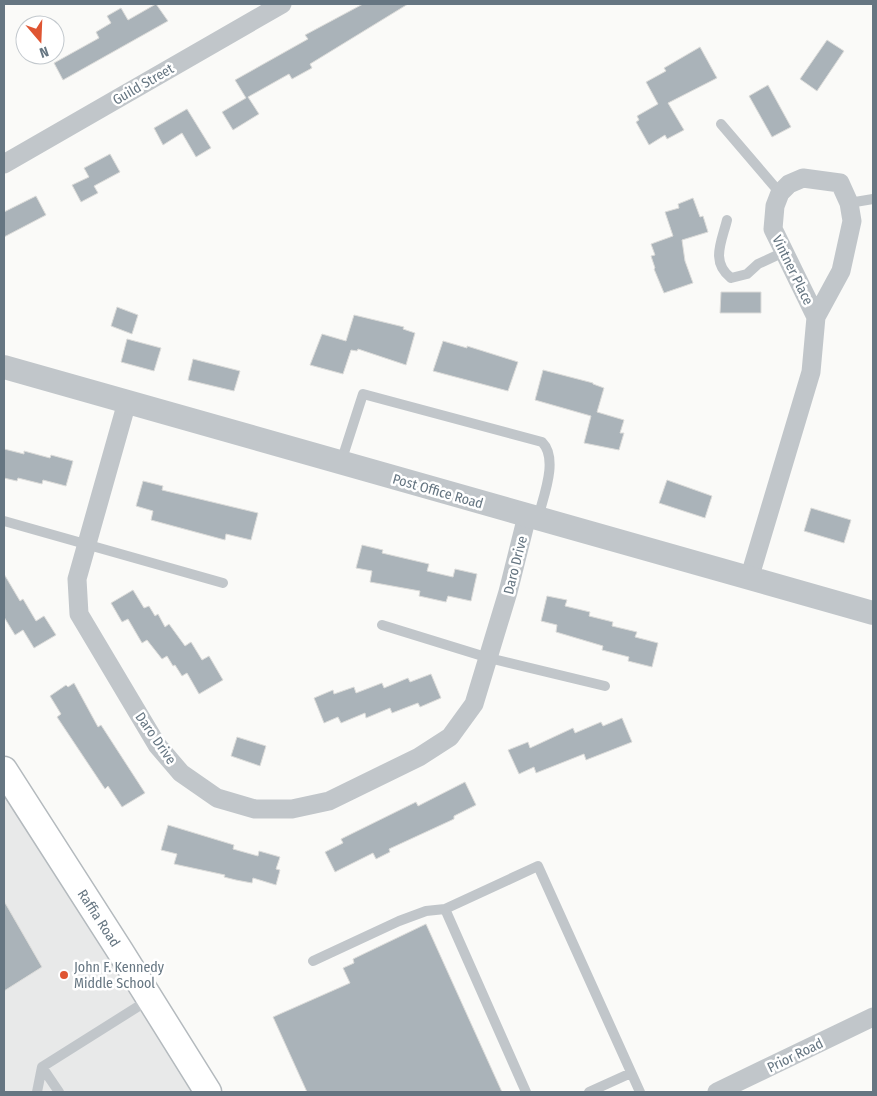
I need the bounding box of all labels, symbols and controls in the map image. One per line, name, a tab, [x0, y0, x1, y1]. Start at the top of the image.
north arrow	[15, 15, 65, 65]
text: N	[37, 42, 51, 61]
street label: Guild Street	[110, 60, 177, 109]
street label: Vintner Place	[768, 233, 817, 308]
street label: Post Office Road	[391, 470, 485, 513]
street label: Daro Drive	[500, 534, 531, 596]
street label: Daro Drive	[132, 709, 180, 768]
street label: Raffia Road	[74, 886, 123, 950]
place label: John F. Kennedy Middle School	[74, 959, 165, 992]
marker: John F. Kennedy Middle School	[58, 969, 70, 981]
street label: Prior Road	[765, 1035, 826, 1076]

